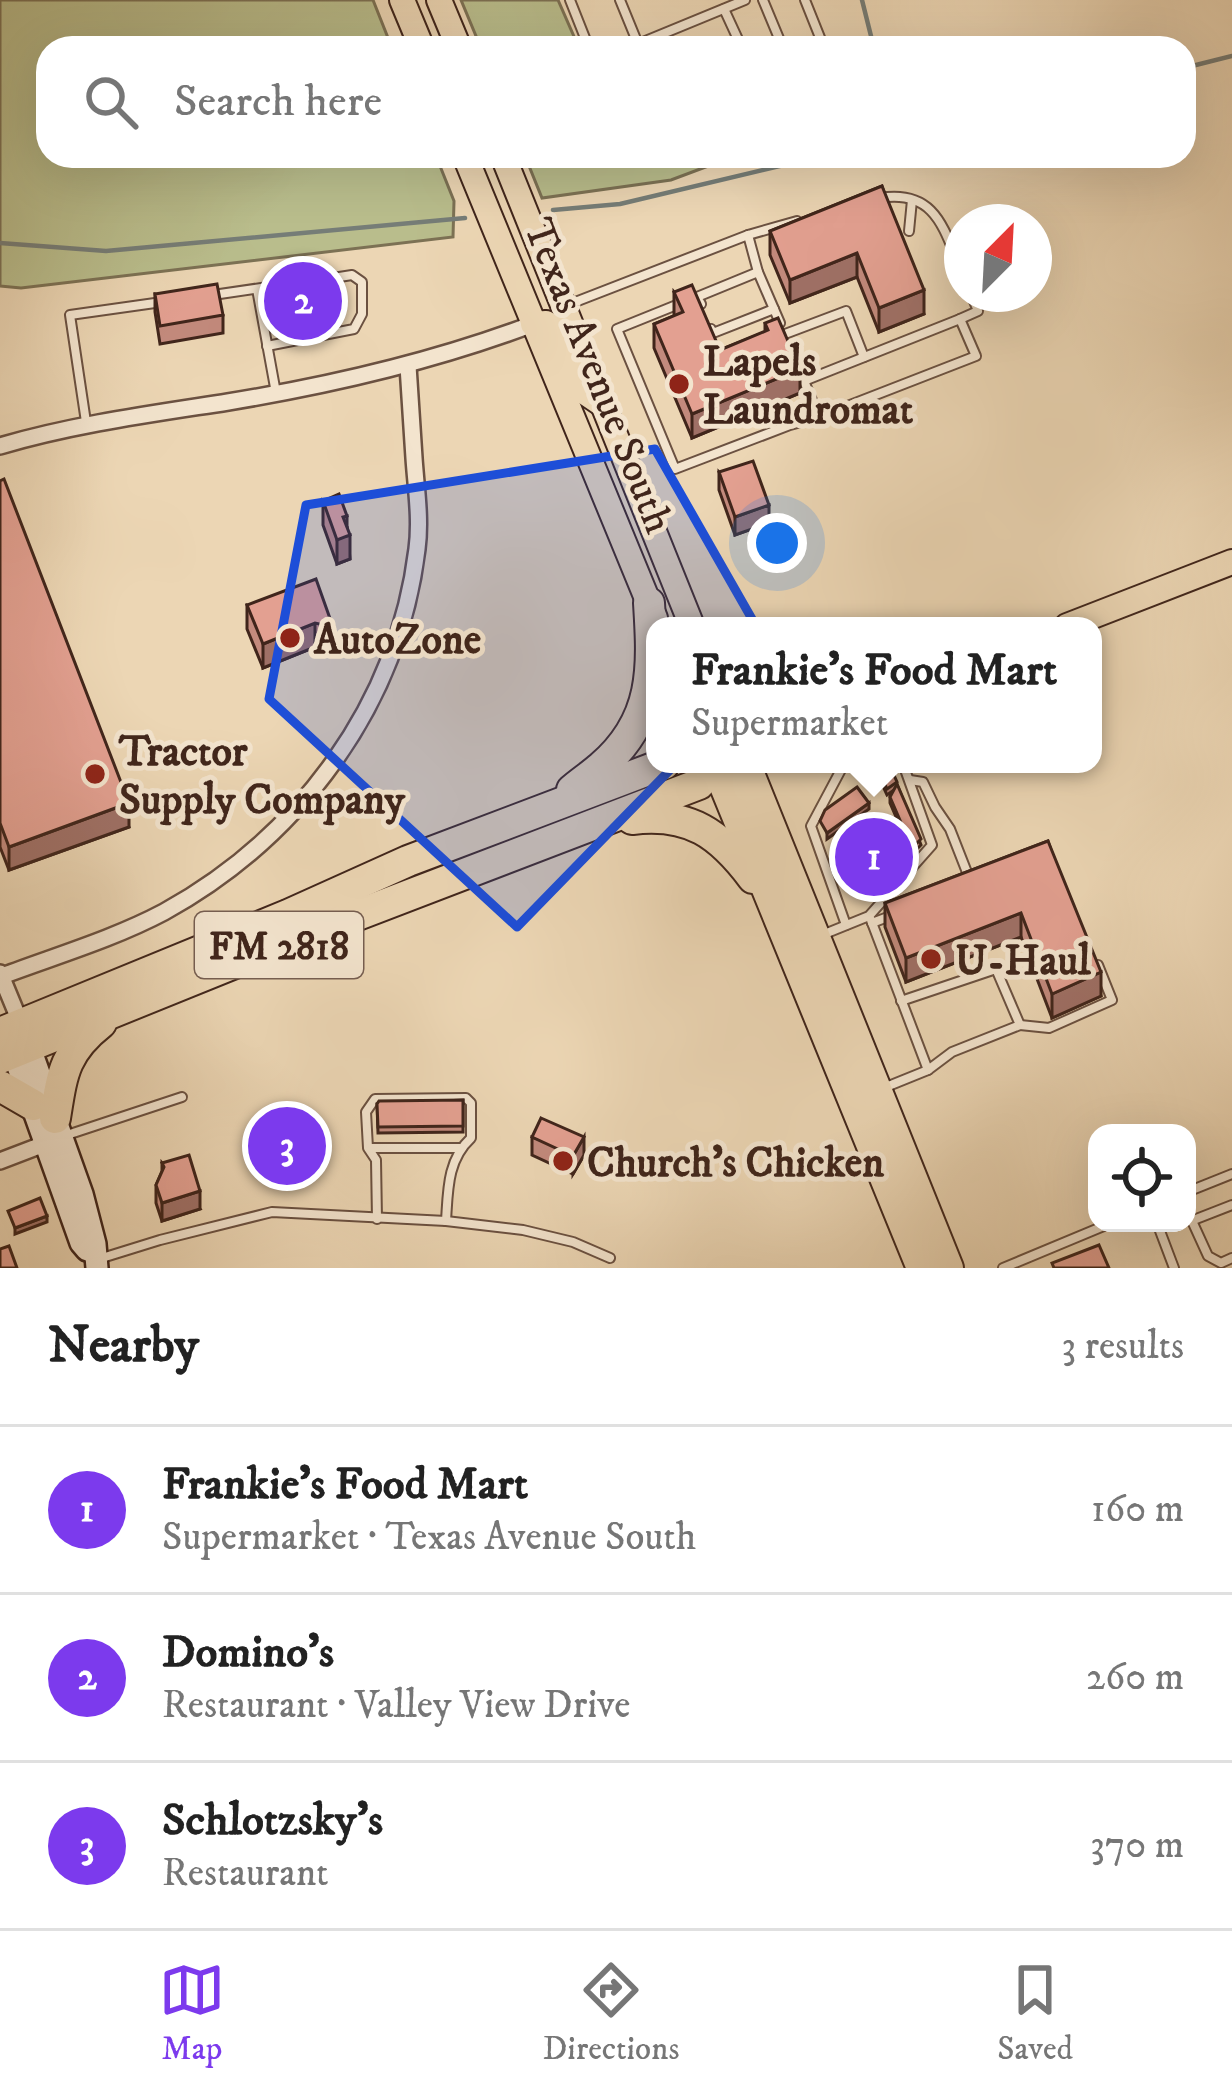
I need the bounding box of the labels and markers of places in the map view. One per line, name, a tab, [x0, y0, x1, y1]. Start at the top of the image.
pin: 2	[264, 256, 342, 346]
place label: Lapels Laundromat	[703, 337, 914, 437]
marker: Lapels Laundromat	[666, 371, 692, 397]
place label: AutoZone	[313, 615, 481, 667]
marker: AutoZone	[277, 625, 303, 651]
place label: Tractor Supply Company	[118, 727, 406, 827]
marker: Tractor Supply Company	[82, 761, 108, 787]
pin: 1	[835, 812, 913, 902]
place label: U-Haul	[955, 936, 1092, 988]
marker: U-Haul	[918, 946, 944, 972]
pin: 3	[248, 1101, 326, 1191]
place label: Church's Chicken	[587, 1138, 884, 1190]
marker: Church's Chicken	[550, 1148, 576, 1174]

